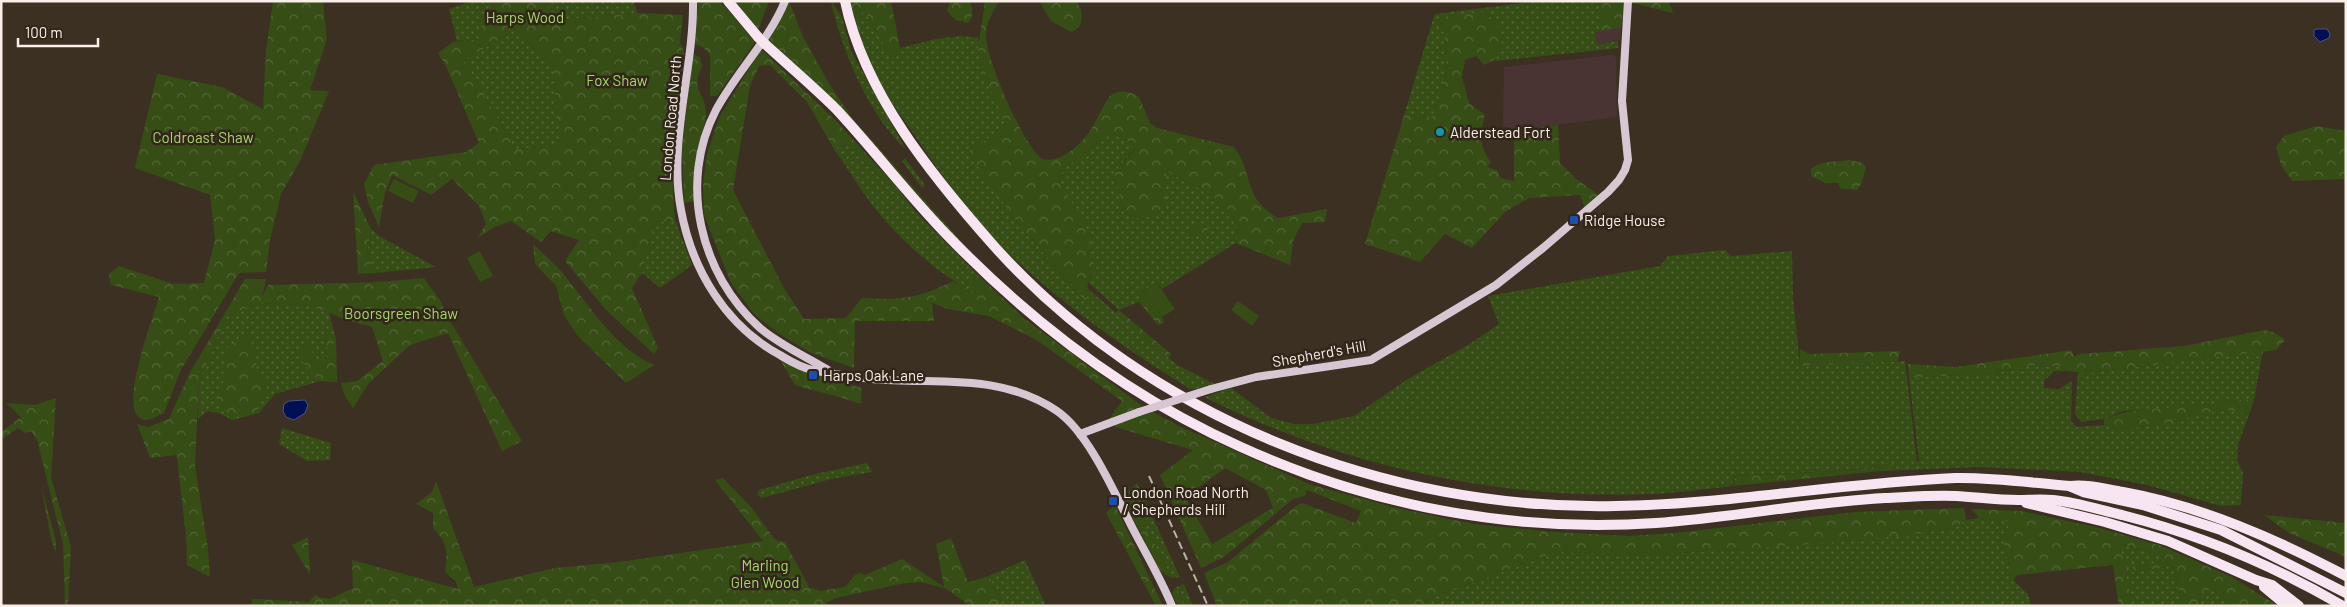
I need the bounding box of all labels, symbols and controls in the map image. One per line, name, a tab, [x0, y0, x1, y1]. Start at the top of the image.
park label: Harps Wood	[486, 8, 564, 26]
scale bar	[18, 15, 98, 47]
text: 100 m	[25, 23, 63, 41]
street label: London Road North	[656, 55, 684, 181]
park label: Fox Shaw	[586, 71, 648, 89]
place label: Alderstead Fort	[1450, 123, 1551, 141]
marker: Alderstead Fort	[1434, 126, 1446, 138]
park label: Coldroast Shaw	[152, 128, 254, 146]
place label: Ridge House	[1584, 211, 1665, 229]
marker: Ridge House	[1568, 214, 1580, 226]
park label: Boorsgreen Shaw	[344, 304, 458, 322]
street label: Shepherd's Hill	[1271, 336, 1367, 370]
place label: Harps Oak Lane	[823, 366, 924, 384]
marker: Harps Oak Lane	[807, 369, 819, 381]
place label: London Road North / Shepherds Hill	[1123, 483, 1249, 518]
marker: London Road North / Shepherds Hill	[1107, 495, 1119, 507]
park label: Marling Glen Wood	[731, 556, 799, 591]

